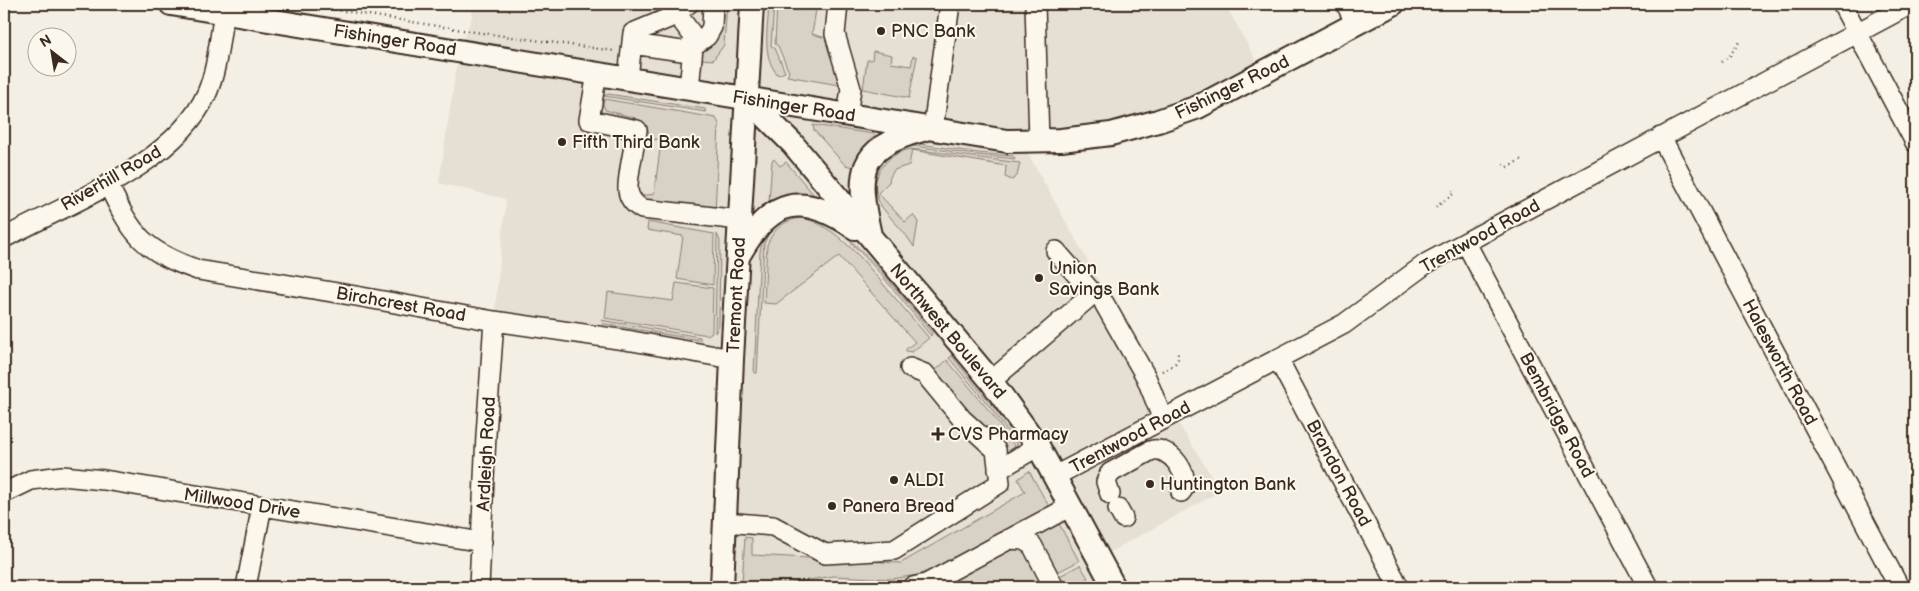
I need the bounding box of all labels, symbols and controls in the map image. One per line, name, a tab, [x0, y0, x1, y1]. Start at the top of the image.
street label: Fishinger Road	[332, 20, 458, 61]
place label: PNC Bank	[891, 21, 975, 42]
marker: PNC Bank	[875, 25, 887, 37]
north arrow	[28, 28, 78, 78]
text: N	[37, 31, 54, 51]
street label: Fishinger Road	[1172, 51, 1293, 124]
street label: Fishinger Road	[731, 86, 857, 127]
place label: Fifth Third Bank	[572, 132, 700, 153]
marker: Fifth Third Bank	[556, 136, 568, 148]
street label: Riverhill Road	[57, 141, 165, 216]
street label: Trentwood Road	[1417, 195, 1544, 278]
street label: Tremont Road	[723, 237, 750, 353]
place label: Union Savings Bank	[1049, 258, 1159, 300]
street label: Northwest Boulevard	[885, 260, 1010, 403]
marker: Union Savings Bank	[1033, 272, 1045, 284]
street label: Birchcrest Road	[334, 283, 467, 326]
street label: Halesworth Road	[1738, 296, 1822, 429]
street label: Bembridge Road	[1515, 349, 1598, 481]
street label: Ardleigh Road	[473, 396, 500, 512]
street label: Trentwood Road	[1066, 397, 1194, 478]
street label: Brandon Road	[1302, 416, 1376, 530]
place label: CVS Pharmacy	[948, 424, 1069, 445]
marker: CVS Pharmacy	[932, 428, 944, 440]
place label: ALDI	[904, 470, 944, 491]
marker: ALDI	[888, 474, 900, 486]
place label: Huntington Bank	[1160, 474, 1296, 495]
marker: Huntington Bank	[1144, 478, 1156, 490]
street label: Millwood Drive	[182, 484, 302, 523]
place label: Panera Bread	[842, 496, 954, 517]
marker: Panera Bread	[826, 500, 838, 512]

